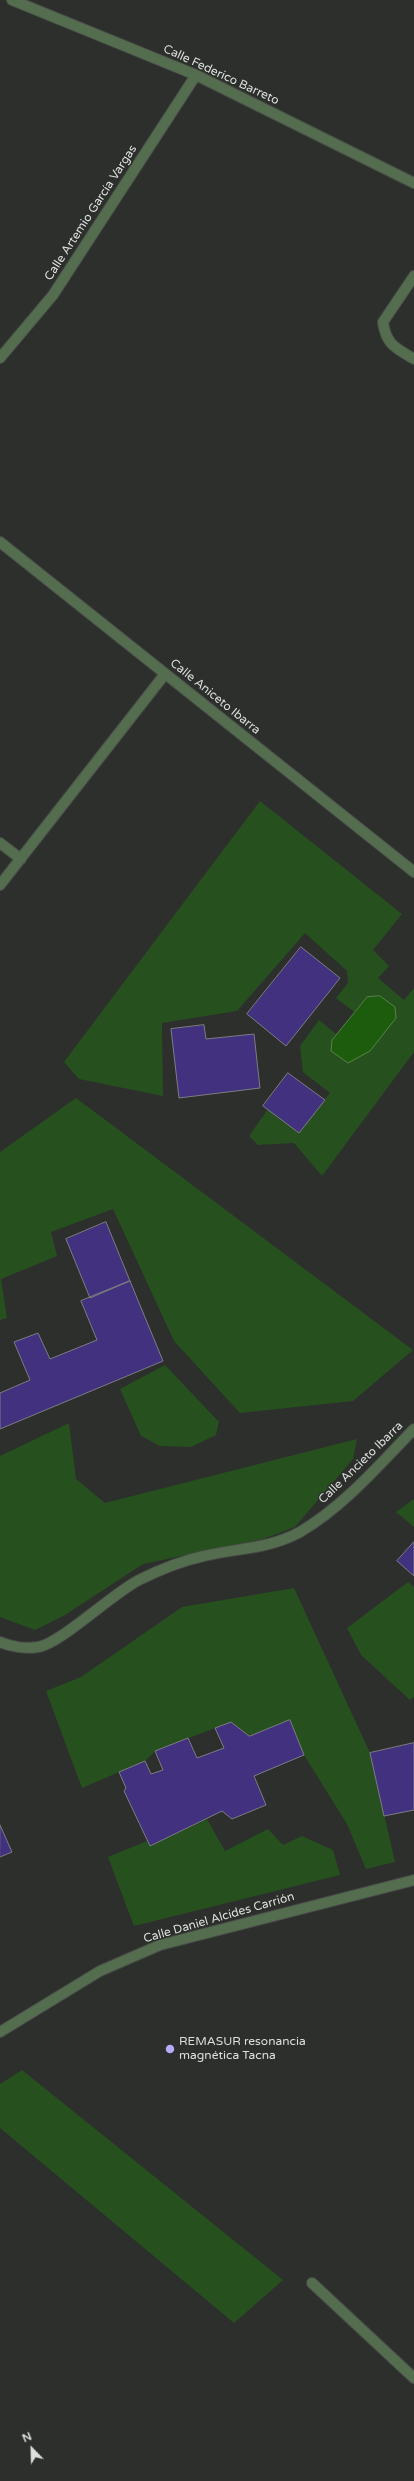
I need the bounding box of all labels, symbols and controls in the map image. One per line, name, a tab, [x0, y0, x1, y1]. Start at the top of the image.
street label: Calle Federico Barreto	[161, 42, 281, 108]
street label: Calle Artemio García Vargas	[42, 143, 140, 283]
street label: Calle Aniceto Ibarra	[167, 656, 263, 738]
street label: Calle Ancieto Ibarra	[316, 1419, 406, 1507]
street label: Calle Daniel Alcídes Carrión	[142, 1890, 296, 1946]
place label: REMASUR resonancia magnética Tacna	[179, 2035, 306, 2063]
marker: REMASUR resonancia magnética Tacna	[164, 2043, 176, 2055]
north arrow	[12, 2429, 52, 2469]
text: N	[21, 2430, 34, 2445]

